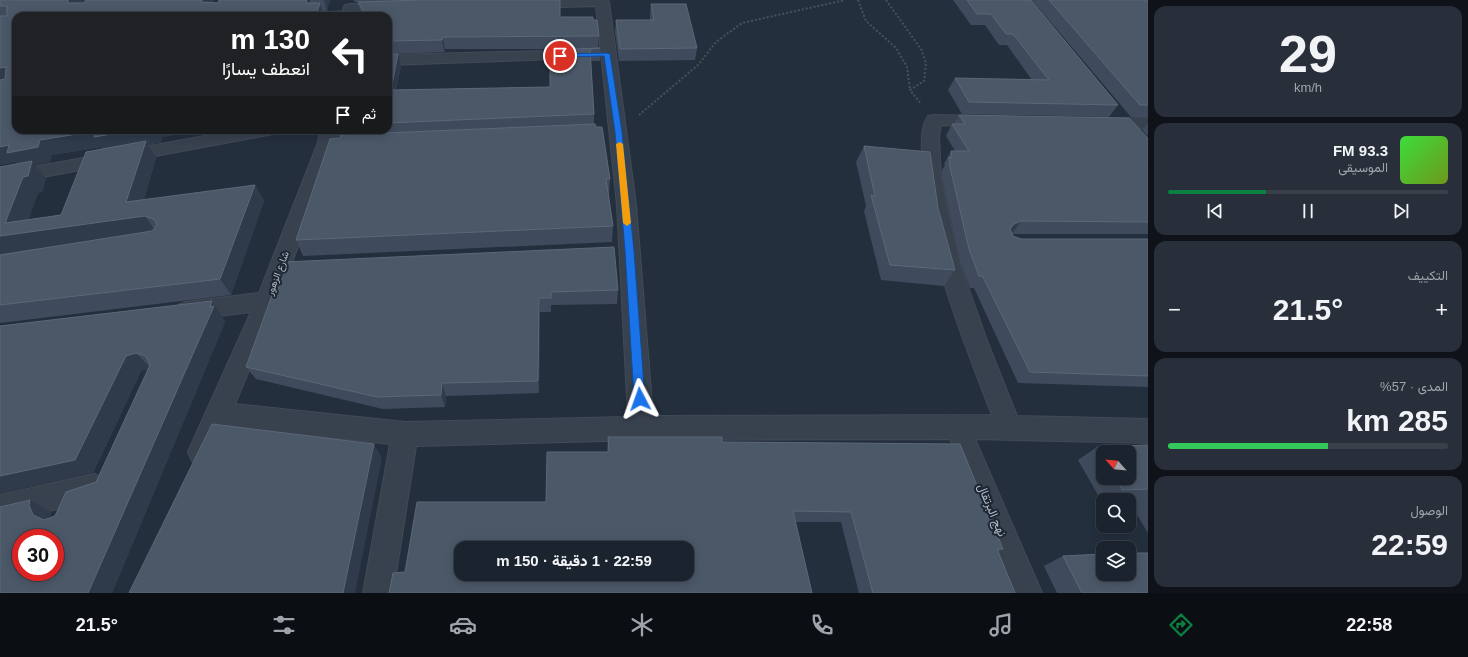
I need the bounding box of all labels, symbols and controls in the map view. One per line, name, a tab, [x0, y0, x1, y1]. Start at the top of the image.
text: 130 m	[231, 24, 310, 55]
text: 29	[1279, 25, 1337, 83]
icon: left	[324, 28, 376, 80]
pin	[543, 39, 577, 73]
icon: arrive	[549, 45, 571, 67]
text: انعطف يسارًا	[222, 59, 310, 79]
text: km/h	[1294, 80, 1322, 95]
icon: arrive	[332, 104, 354, 126]
text: ثم	[362, 105, 376, 122]
text: 93.3 FM	[1333, 142, 1388, 159]
text: الموسيقى	[1338, 160, 1388, 175]
icon: previous	[1204, 200, 1226, 222]
icon: pause	[1297, 200, 1319, 222]
icon: next	[1390, 200, 1412, 222]
street label: شارع الزهور	[264, 250, 292, 298]
text: التكييف	[1408, 268, 1448, 283]
text: 21.5°	[1273, 293, 1343, 326]
text: −	[1168, 297, 1181, 322]
text: +	[1435, 297, 1448, 322]
position arrow	[619, 378, 661, 420]
text: المدى · 57%	[1380, 379, 1448, 394]
text: 285 km	[1346, 404, 1448, 437]
north arrow	[1096, 445, 1136, 485]
map controls	[1096, 445, 1136, 581]
street label: نهج البرتقال	[973, 482, 1009, 539]
button: search	[1096, 493, 1136, 533]
text: الوصول	[1410, 503, 1448, 518]
text: 22:59	[1371, 528, 1448, 561]
speed limit sign: 30	[12, 529, 64, 581]
button: layers	[1096, 541, 1136, 581]
text: 22:59 · 1 دقيقة · 150 m	[496, 552, 652, 569]
icon: filters	[270, 611, 298, 639]
icon: car	[449, 611, 477, 639]
icon: climate	[628, 611, 656, 639]
icon: phone	[808, 611, 836, 639]
icon: music	[987, 611, 1015, 639]
icon: directions	[1167, 611, 1195, 639]
text: 21.5°	[76, 615, 118, 635]
text: 22:58	[1346, 615, 1392, 635]

